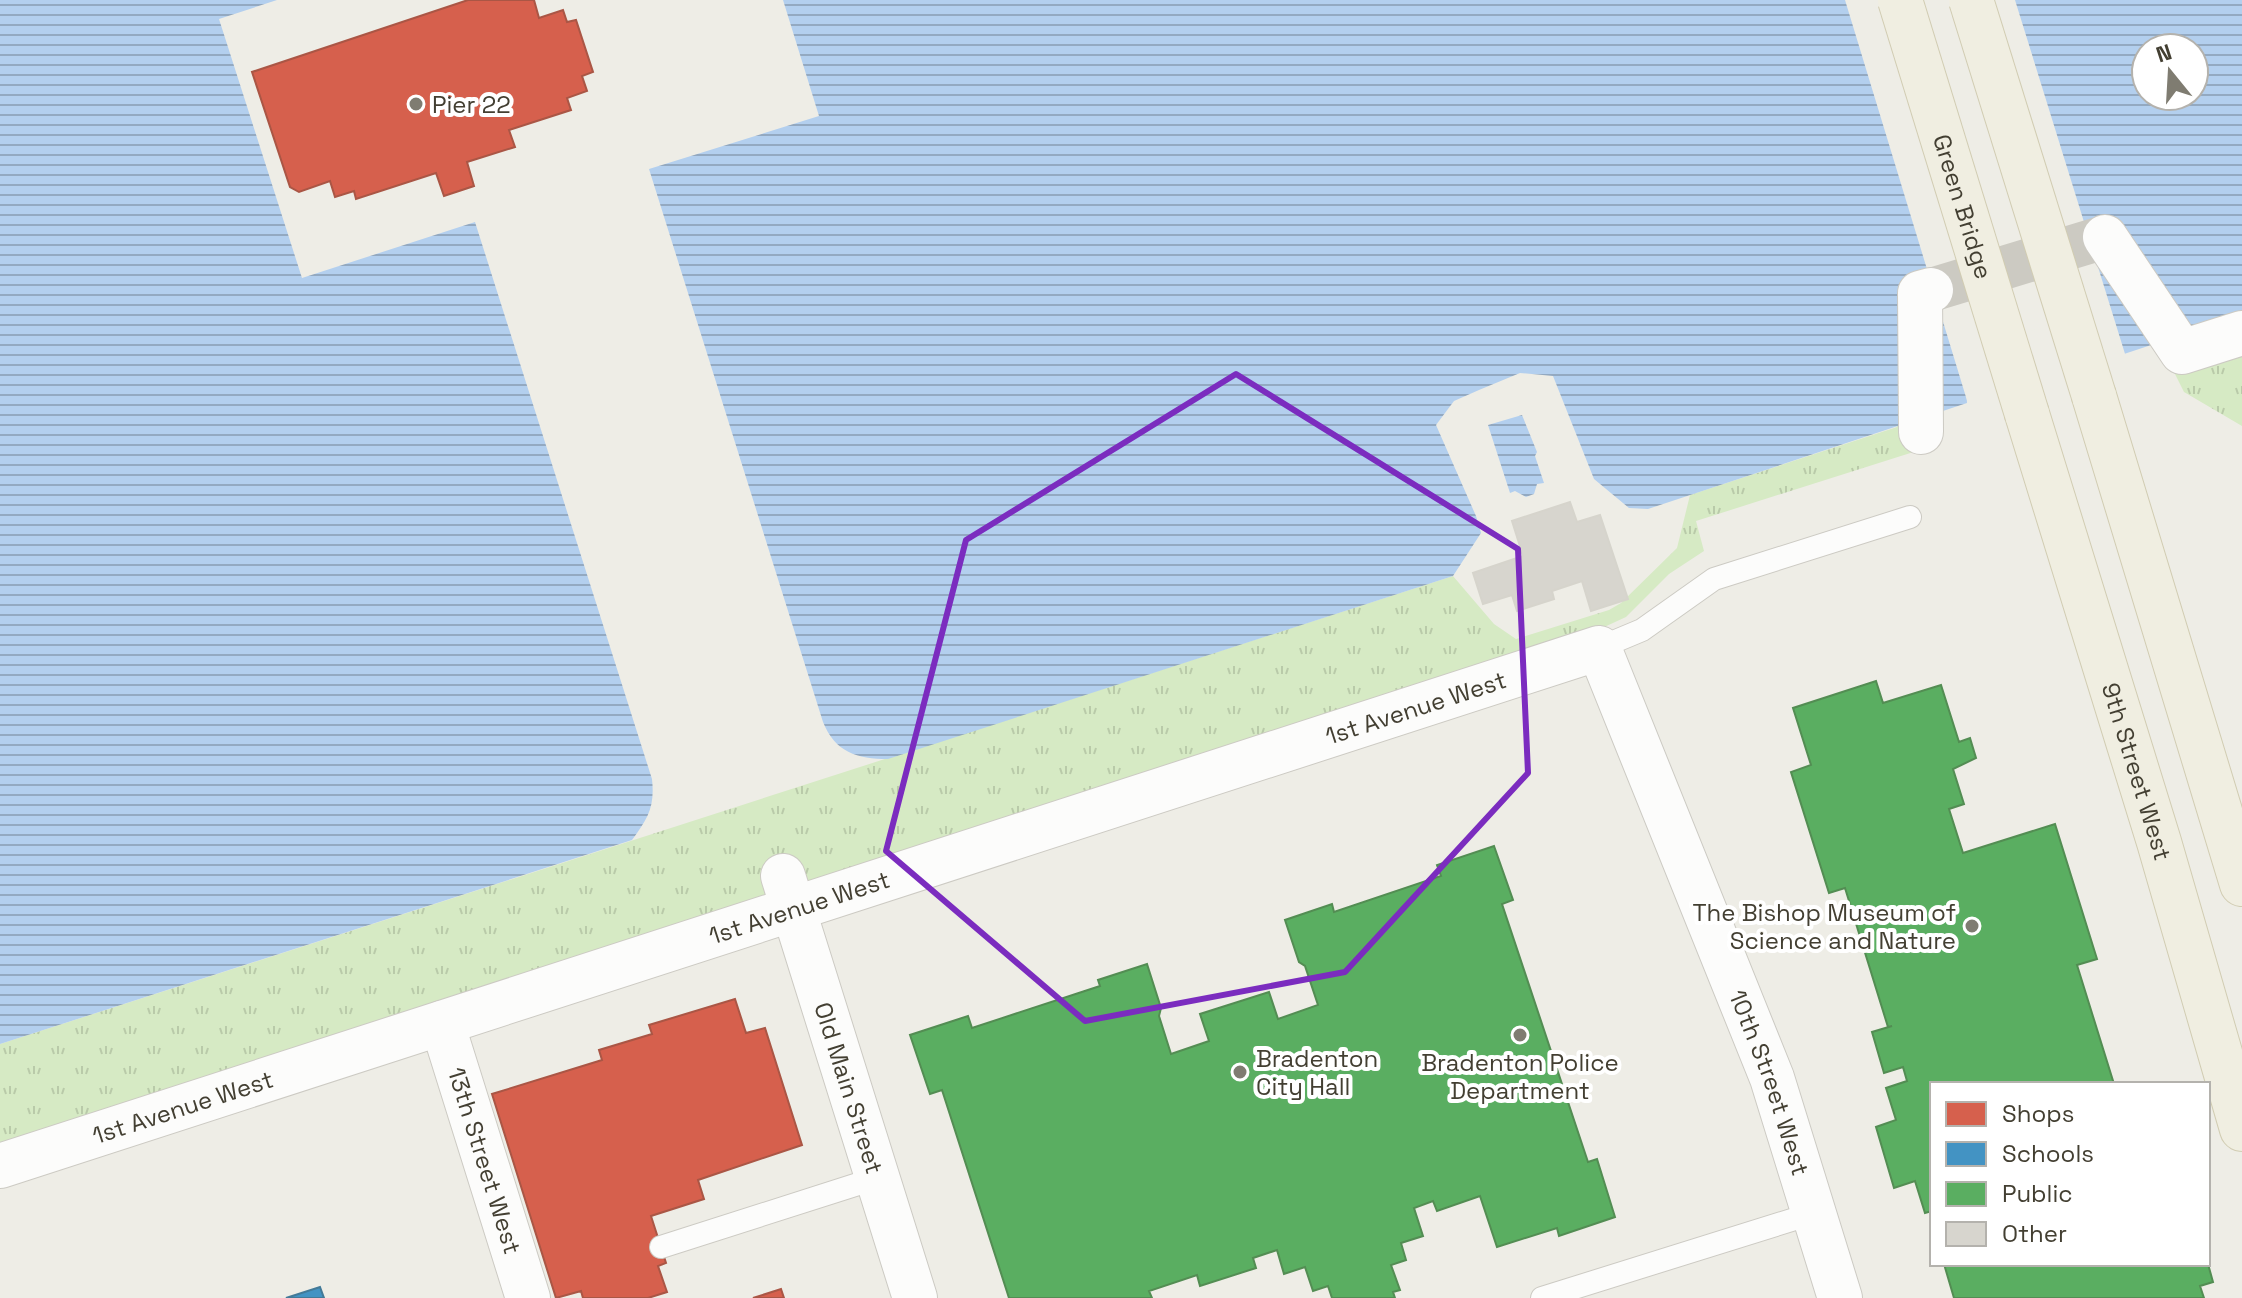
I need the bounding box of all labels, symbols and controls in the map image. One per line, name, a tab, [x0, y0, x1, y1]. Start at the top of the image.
north arrow	[2130, 32, 2210, 112]
text: N	[2152, 37, 2175, 69]
place label: Pier 22	[432, 89, 511, 120]
marker: Pier 22	[407, 95, 425, 113]
street label: Green Bridge	[1927, 130, 2000, 283]
street label: 1st Avenue West	[1321, 664, 1510, 751]
street label: 9th Street West	[2095, 679, 2179, 864]
street label: 1st Avenue West	[705, 863, 894, 951]
place label: The Bishop Museum of Science and Nature	[1692, 897, 1956, 956]
marker: The Bishop Museum of Science and Nature	[1963, 917, 1981, 935]
street label: 10th Street West	[1723, 985, 1817, 1179]
street label: Old Main Street	[808, 998, 891, 1178]
marker: Bradenton Police Department	[1511, 1026, 1529, 1044]
place label: Bradenton City Hall	[1256, 1043, 1378, 1102]
place label: Bradenton Police Department	[1421, 1047, 1619, 1106]
street label: 1st Avenue West	[88, 1063, 277, 1151]
street label: 13th Street West	[441, 1063, 529, 1258]
marker: Bradenton City Hall	[1231, 1063, 1249, 1081]
legend	[1930, 1082, 2210, 1266]
text: Shops	[2002, 1098, 2074, 1129]
text: Schools	[2002, 1138, 2094, 1169]
text: Public	[2002, 1178, 2073, 1209]
text: Other	[2002, 1218, 2067, 1249]

